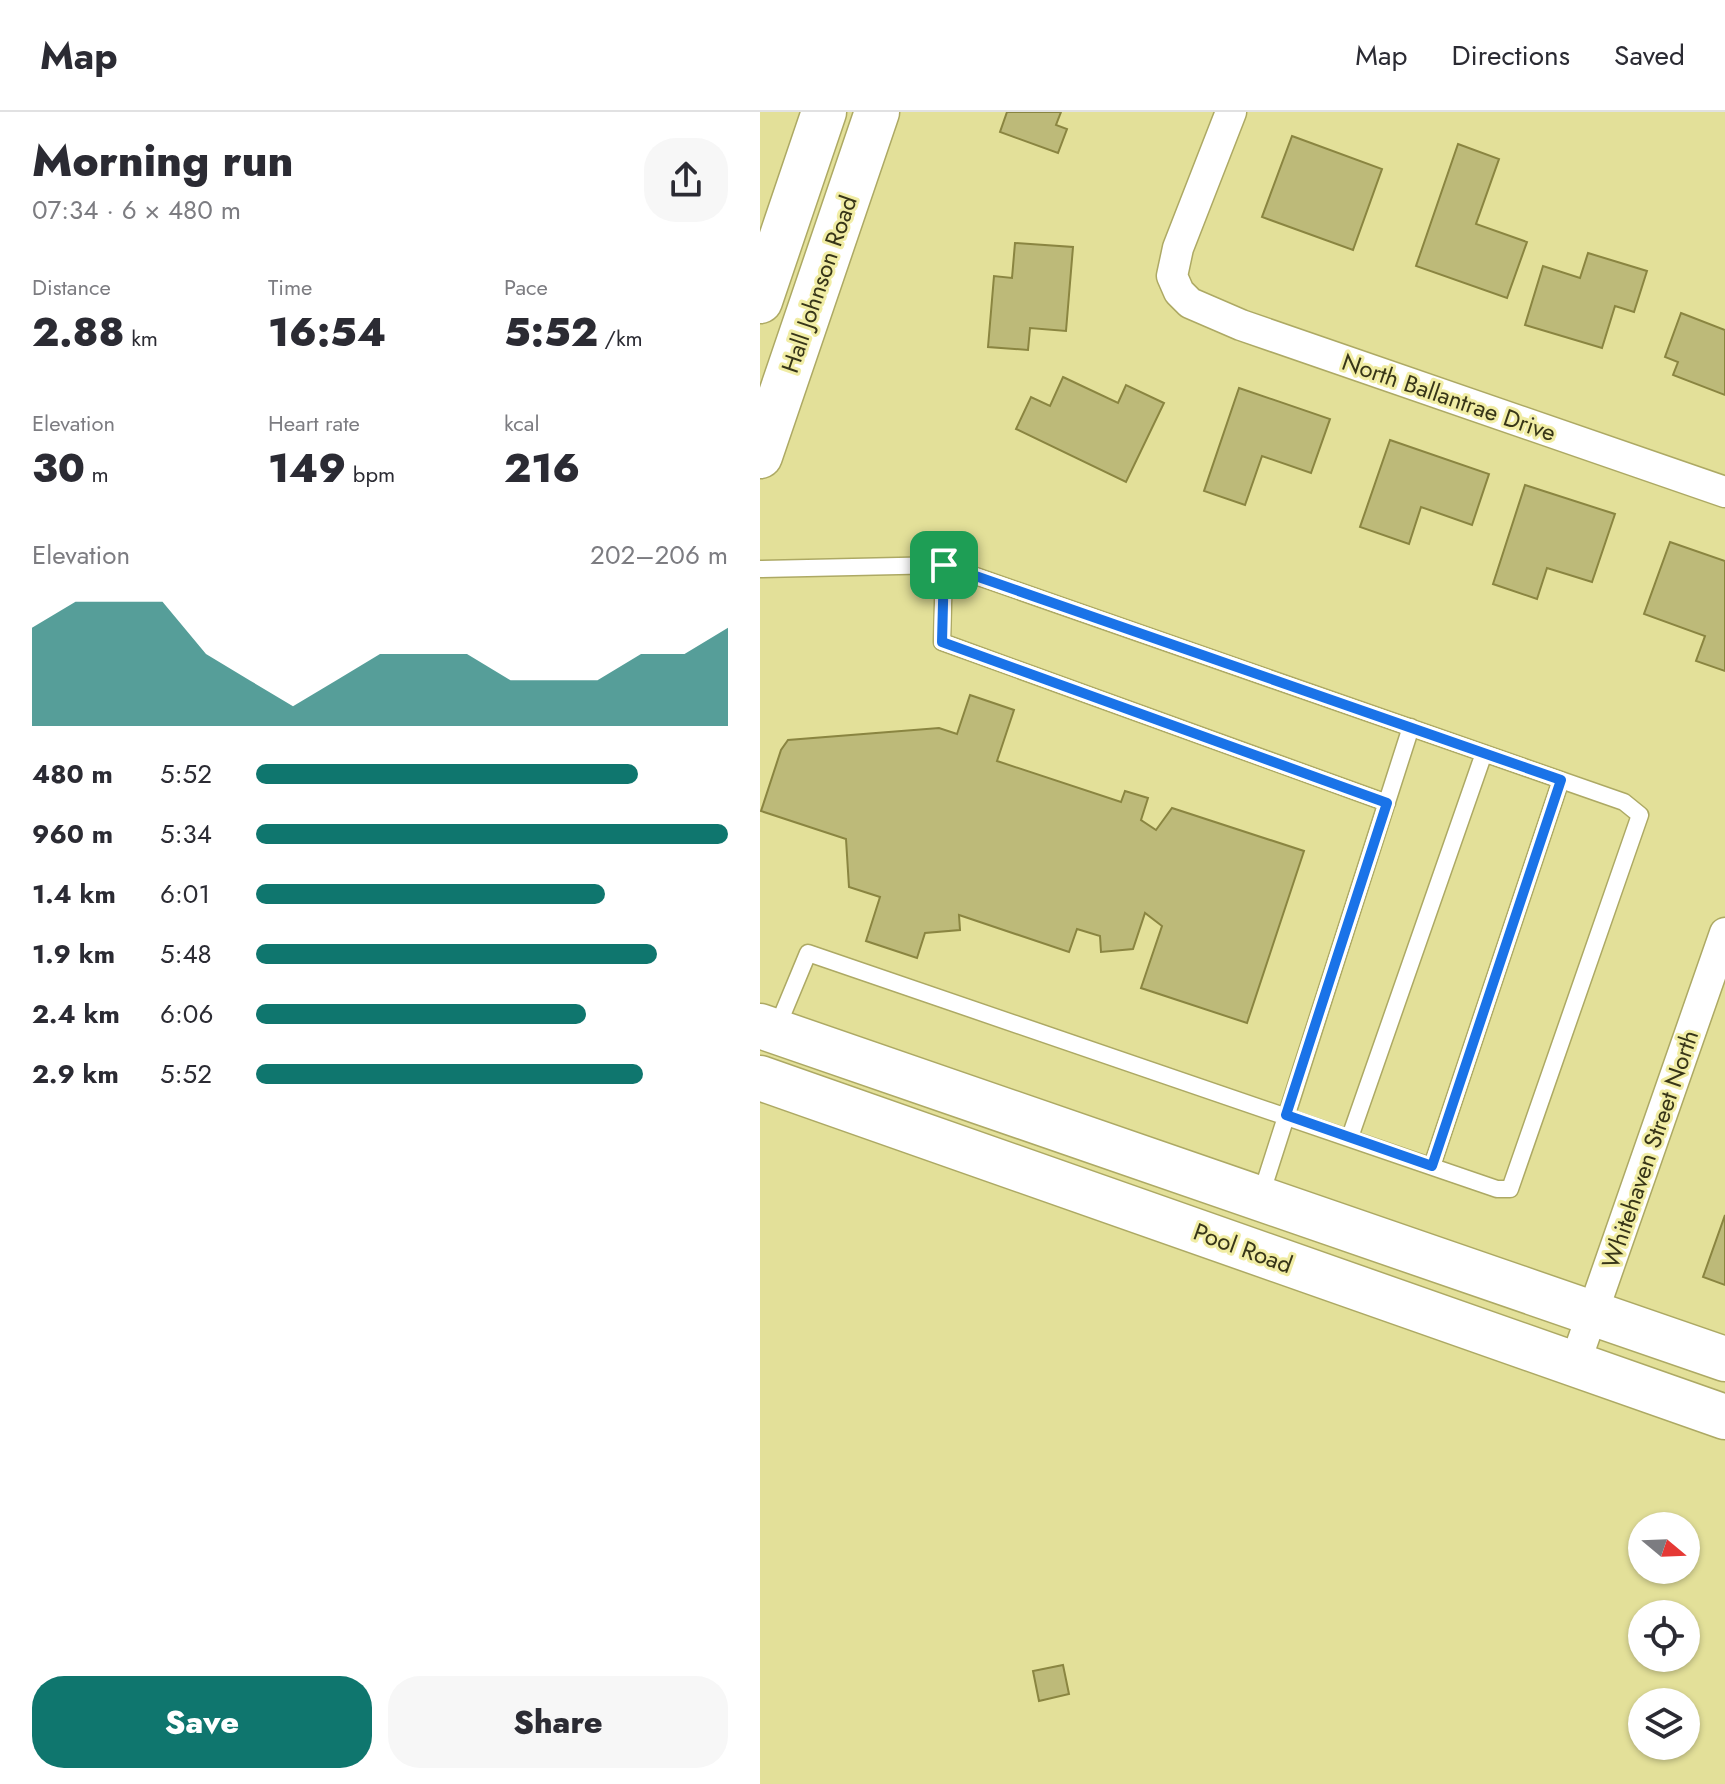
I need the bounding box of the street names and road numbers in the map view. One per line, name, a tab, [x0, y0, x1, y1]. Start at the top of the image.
street label: Hall Johnson Road	[772, 191, 866, 377]
street label: North Ballantrae Drive	[1337, 344, 1561, 450]
street label: Whitehaven Street North	[1593, 1025, 1707, 1273]
street label: Pool Road	[1189, 1214, 1297, 1282]

